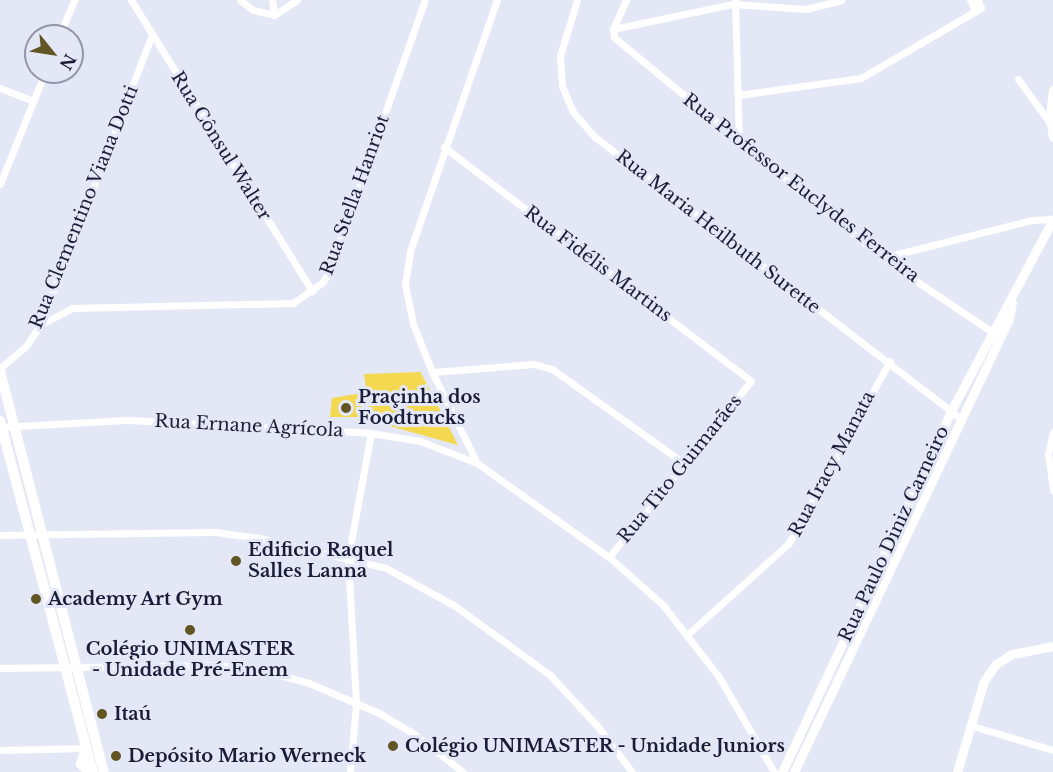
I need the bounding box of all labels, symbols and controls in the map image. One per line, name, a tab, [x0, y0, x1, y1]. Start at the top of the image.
north arrow	[24, 24, 84, 84]
text: N	[55, 50, 80, 74]
street label: Rua Cônsul Walter	[166, 67, 276, 225]
street label: Rua Clementino Viana Dotti	[25, 82, 143, 332]
street label: Rua Professor Euclydes Ferreira	[678, 89, 924, 287]
street label: Rua Stella Hanriot	[316, 112, 394, 278]
street label: Rua Maria Heilbuth Surette	[611, 145, 825, 319]
street label: Rua Fidélis Martins	[520, 201, 676, 327]
place label: Praçinha dos Foodtrucks	[358, 387, 481, 430]
street label: Rua Iracy Manata	[784, 387, 880, 541]
street label: Rua Tito Guimarães	[613, 390, 747, 548]
marker: Praçinha dos Foodtrucks	[339, 401, 353, 415]
street label: Rua Ernane Agrícola	[154, 410, 344, 442]
street label: Rua Paulo Diniz Carneiro	[834, 422, 954, 646]
place label: Edificio Raquel Salles Lanna	[248, 540, 393, 582]
marker: Edificio Raquel Salles Lanna	[229, 554, 243, 568]
place label: Academy Art Gym	[48, 588, 224, 610]
marker: Academy Art Gym	[29, 592, 43, 606]
marker: Colégio UNIMASTER - Unidade Pré-Enem	[183, 623, 197, 637]
place label: Colégio UNIMASTER - Unidade Pré-Enem	[86, 639, 294, 682]
place label: Itaú	[114, 703, 151, 725]
marker: Itaú	[95, 707, 109, 721]
place label: Colégio UNIMASTER - Unidade Juniors	[405, 735, 785, 757]
marker: Colégio UNIMASTER - Unidade Juniors	[386, 739, 400, 753]
place label: Depósito Mario Werneck	[128, 745, 367, 767]
marker: Depósito Mario Werneck	[109, 749, 123, 763]

